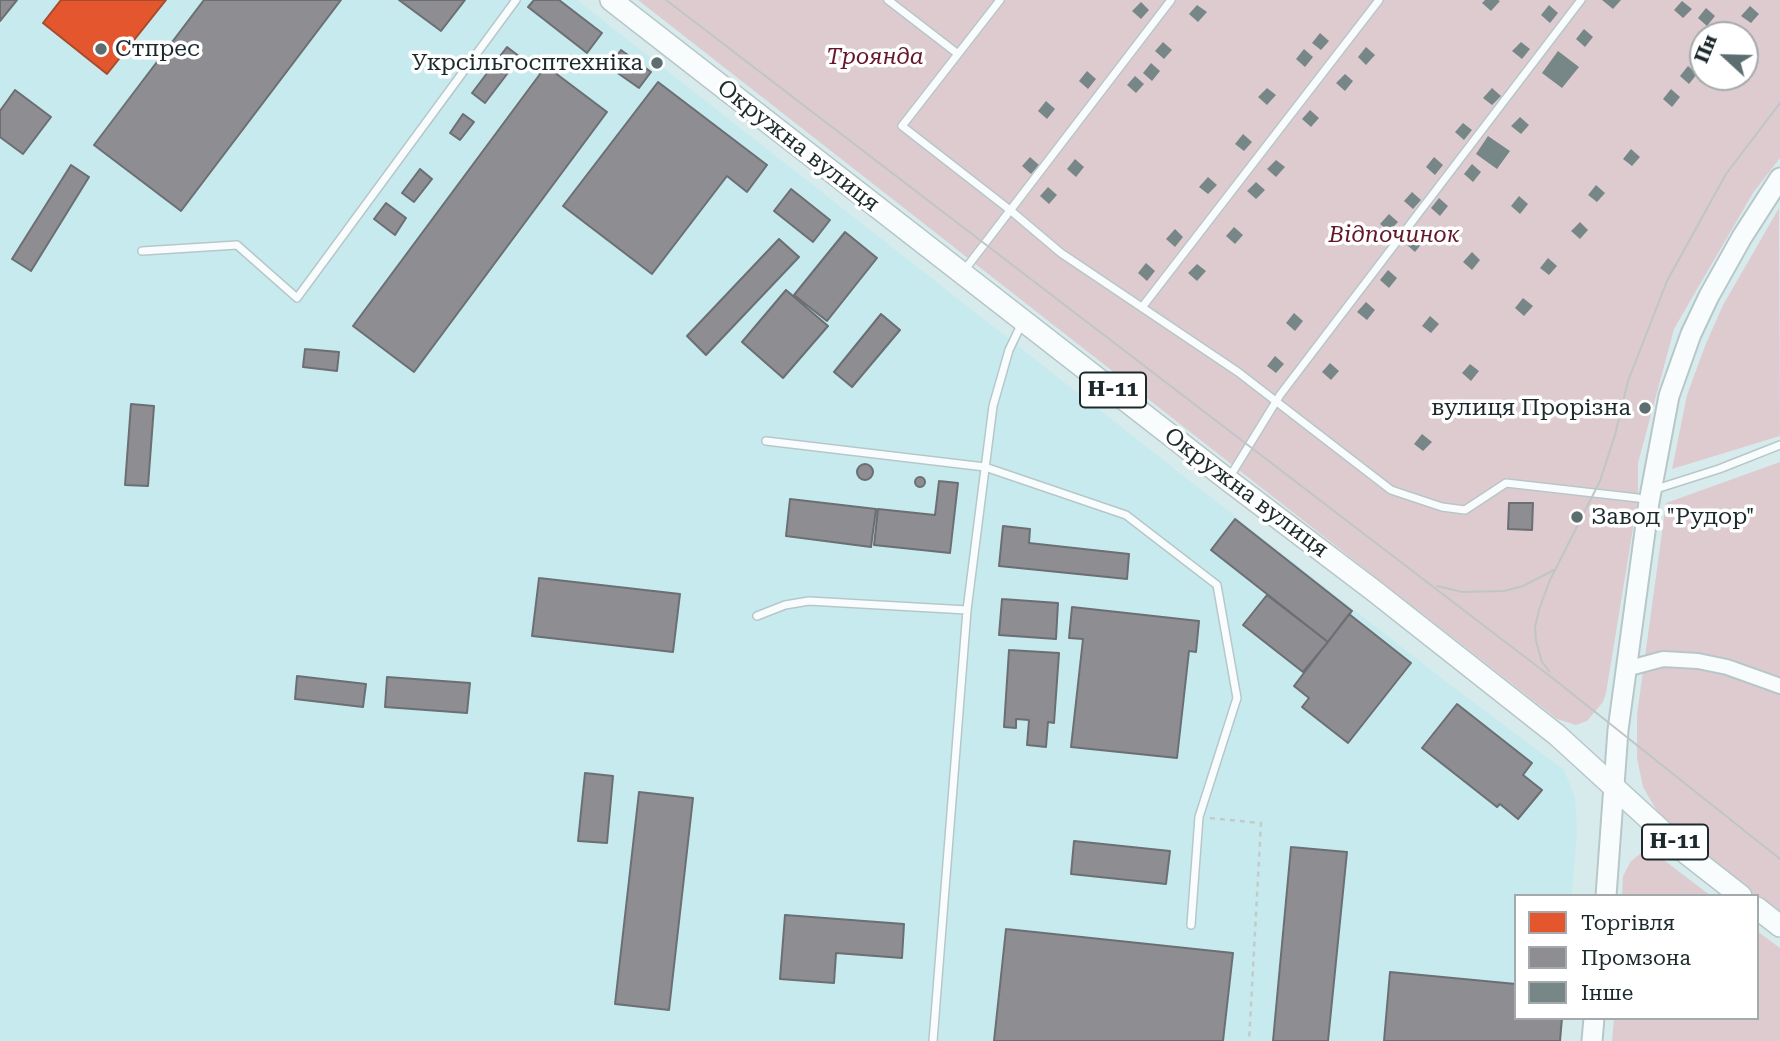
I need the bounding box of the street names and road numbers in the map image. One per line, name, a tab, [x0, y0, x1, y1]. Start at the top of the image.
street label: Окружна вулиця	[711, 74, 885, 218]
road number: Н-11	[1080, 372, 1146, 408]
street label: Окружна вулиця	[1158, 422, 1334, 564]
road number: Н-11	[1642, 824, 1708, 860]

